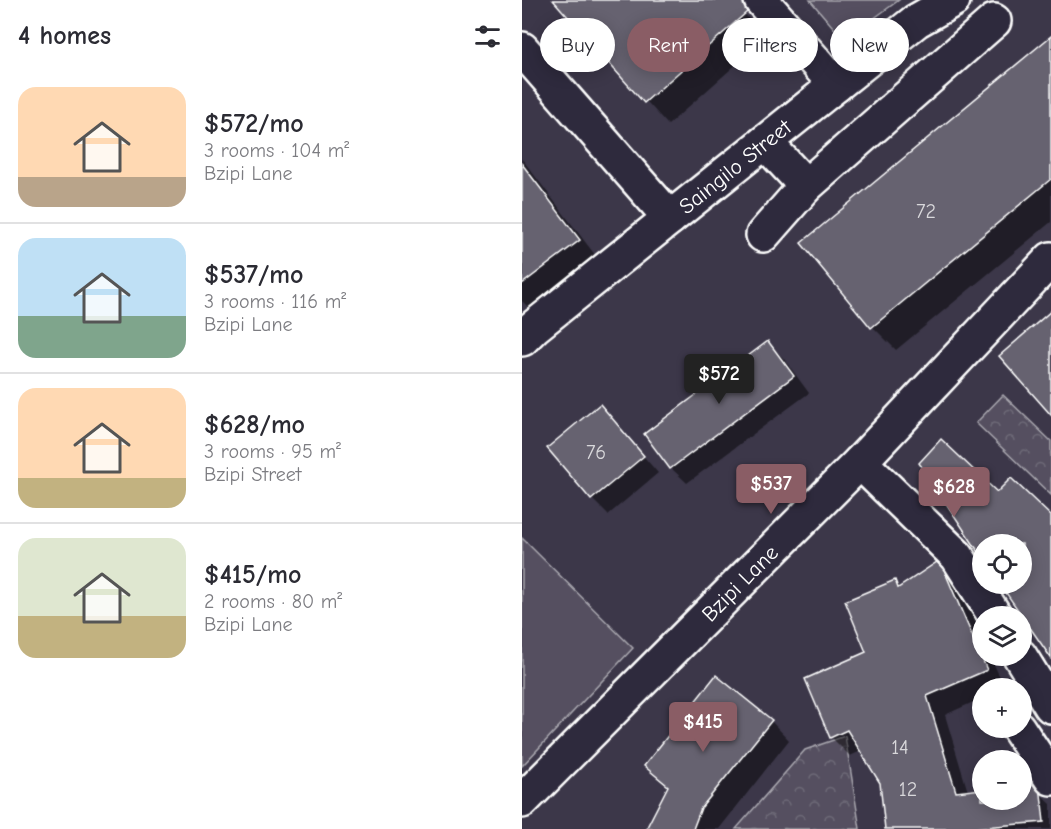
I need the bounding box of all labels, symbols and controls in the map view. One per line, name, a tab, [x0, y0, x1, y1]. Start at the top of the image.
chip: Buy	[540, 18, 615, 72]
chip: Rent	[627, 18, 710, 72]
chip: Filters	[722, 18, 818, 72]
chip: New	[830, 18, 909, 72]
icon: filters	[471, 20, 504, 53]
text: 4 homes	[18, 21, 111, 51]
text: $572/mo	[204, 109, 304, 139]
icon: home	[66, 111, 138, 183]
street label: Saingilo Street	[674, 114, 797, 220]
text: 3 rooms · 104 m²	[204, 139, 349, 162]
text: Bzipi Lane	[204, 162, 293, 185]
house number: 72	[916, 200, 936, 223]
text: $537/mo	[204, 260, 304, 290]
icon: home	[66, 262, 138, 334]
text: 3 rooms · 116 m²	[204, 290, 346, 313]
text: Bzipi Lane	[204, 313, 293, 336]
pin: $572	[683, 354, 755, 405]
text: $572	[698, 362, 740, 385]
text: $628/mo	[204, 410, 305, 440]
icon: home	[66, 412, 138, 484]
text: 3 rooms · 95 m²	[204, 440, 341, 463]
house number: 76	[586, 441, 606, 464]
text: Bzipi Street	[204, 463, 302, 486]
pin: $537	[735, 464, 807, 515]
pin: $628	[918, 467, 990, 518]
text: $537	[750, 472, 792, 495]
text: $628	[933, 475, 975, 498]
map controls	[972, 534, 1032, 810]
button: locate	[972, 534, 1032, 594]
street label: Bzipi Lane	[697, 540, 784, 627]
text: $415/mo	[204, 560, 301, 590]
icon: home	[66, 562, 138, 634]
text: 2 rooms · 80 m²	[204, 590, 342, 613]
button: layers	[972, 606, 1032, 666]
text: Bzipi Lane	[204, 613, 293, 636]
button: +	[972, 678, 1032, 738]
pin: $415	[667, 702, 739, 753]
text: $415	[683, 710, 723, 733]
house number: 14	[891, 736, 909, 759]
button: −	[972, 750, 1032, 810]
house number: 12	[899, 778, 917, 801]

